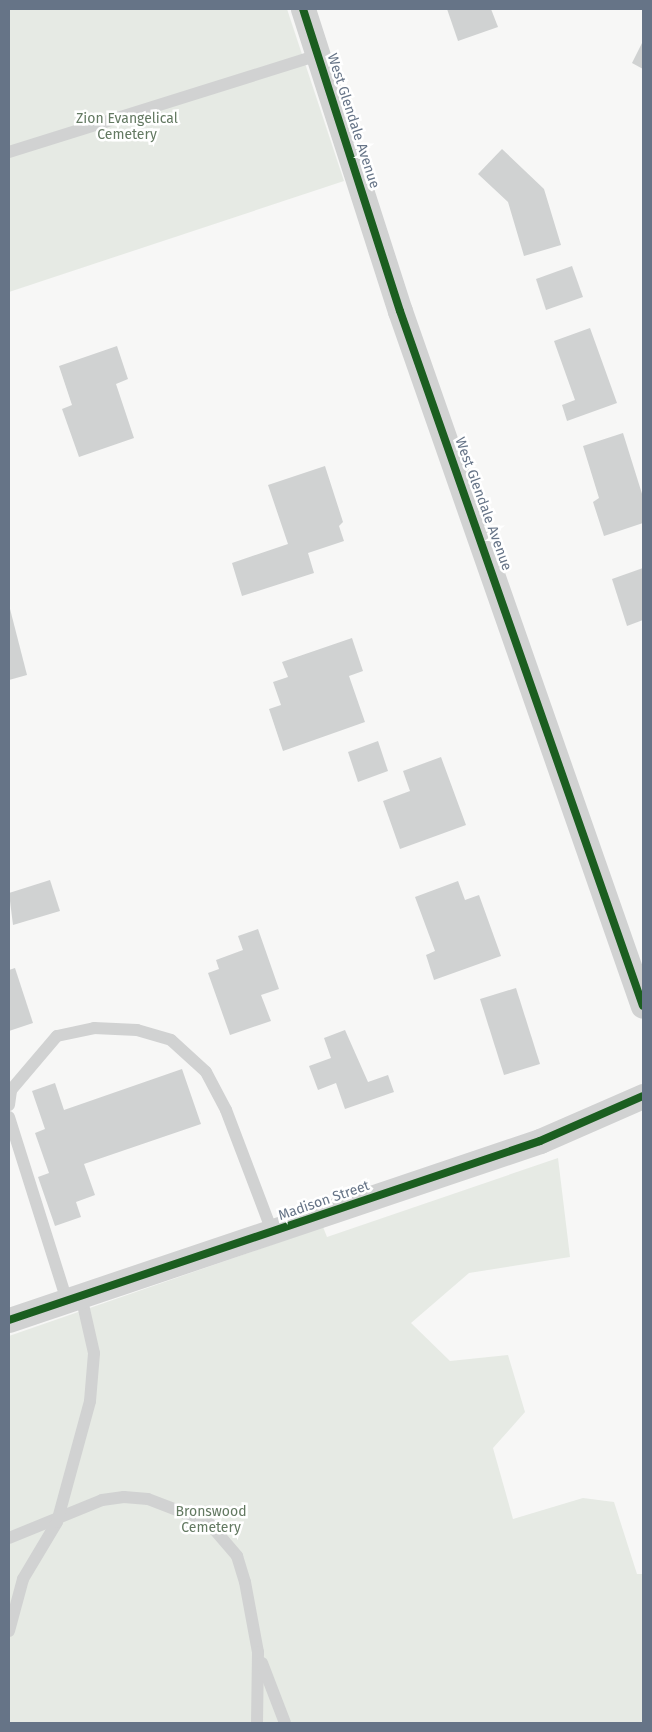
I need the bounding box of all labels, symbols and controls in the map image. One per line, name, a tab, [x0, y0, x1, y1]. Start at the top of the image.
street label: West Glendale Avenue	[323, 51, 383, 191]
park label: Zion Evangelical Cemetery	[76, 111, 178, 144]
street label: West Glendale Avenue	[451, 435, 515, 573]
street label: Madison Street	[276, 1178, 372, 1224]
park label: Bronswood Cemetery	[175, 1504, 247, 1536]

